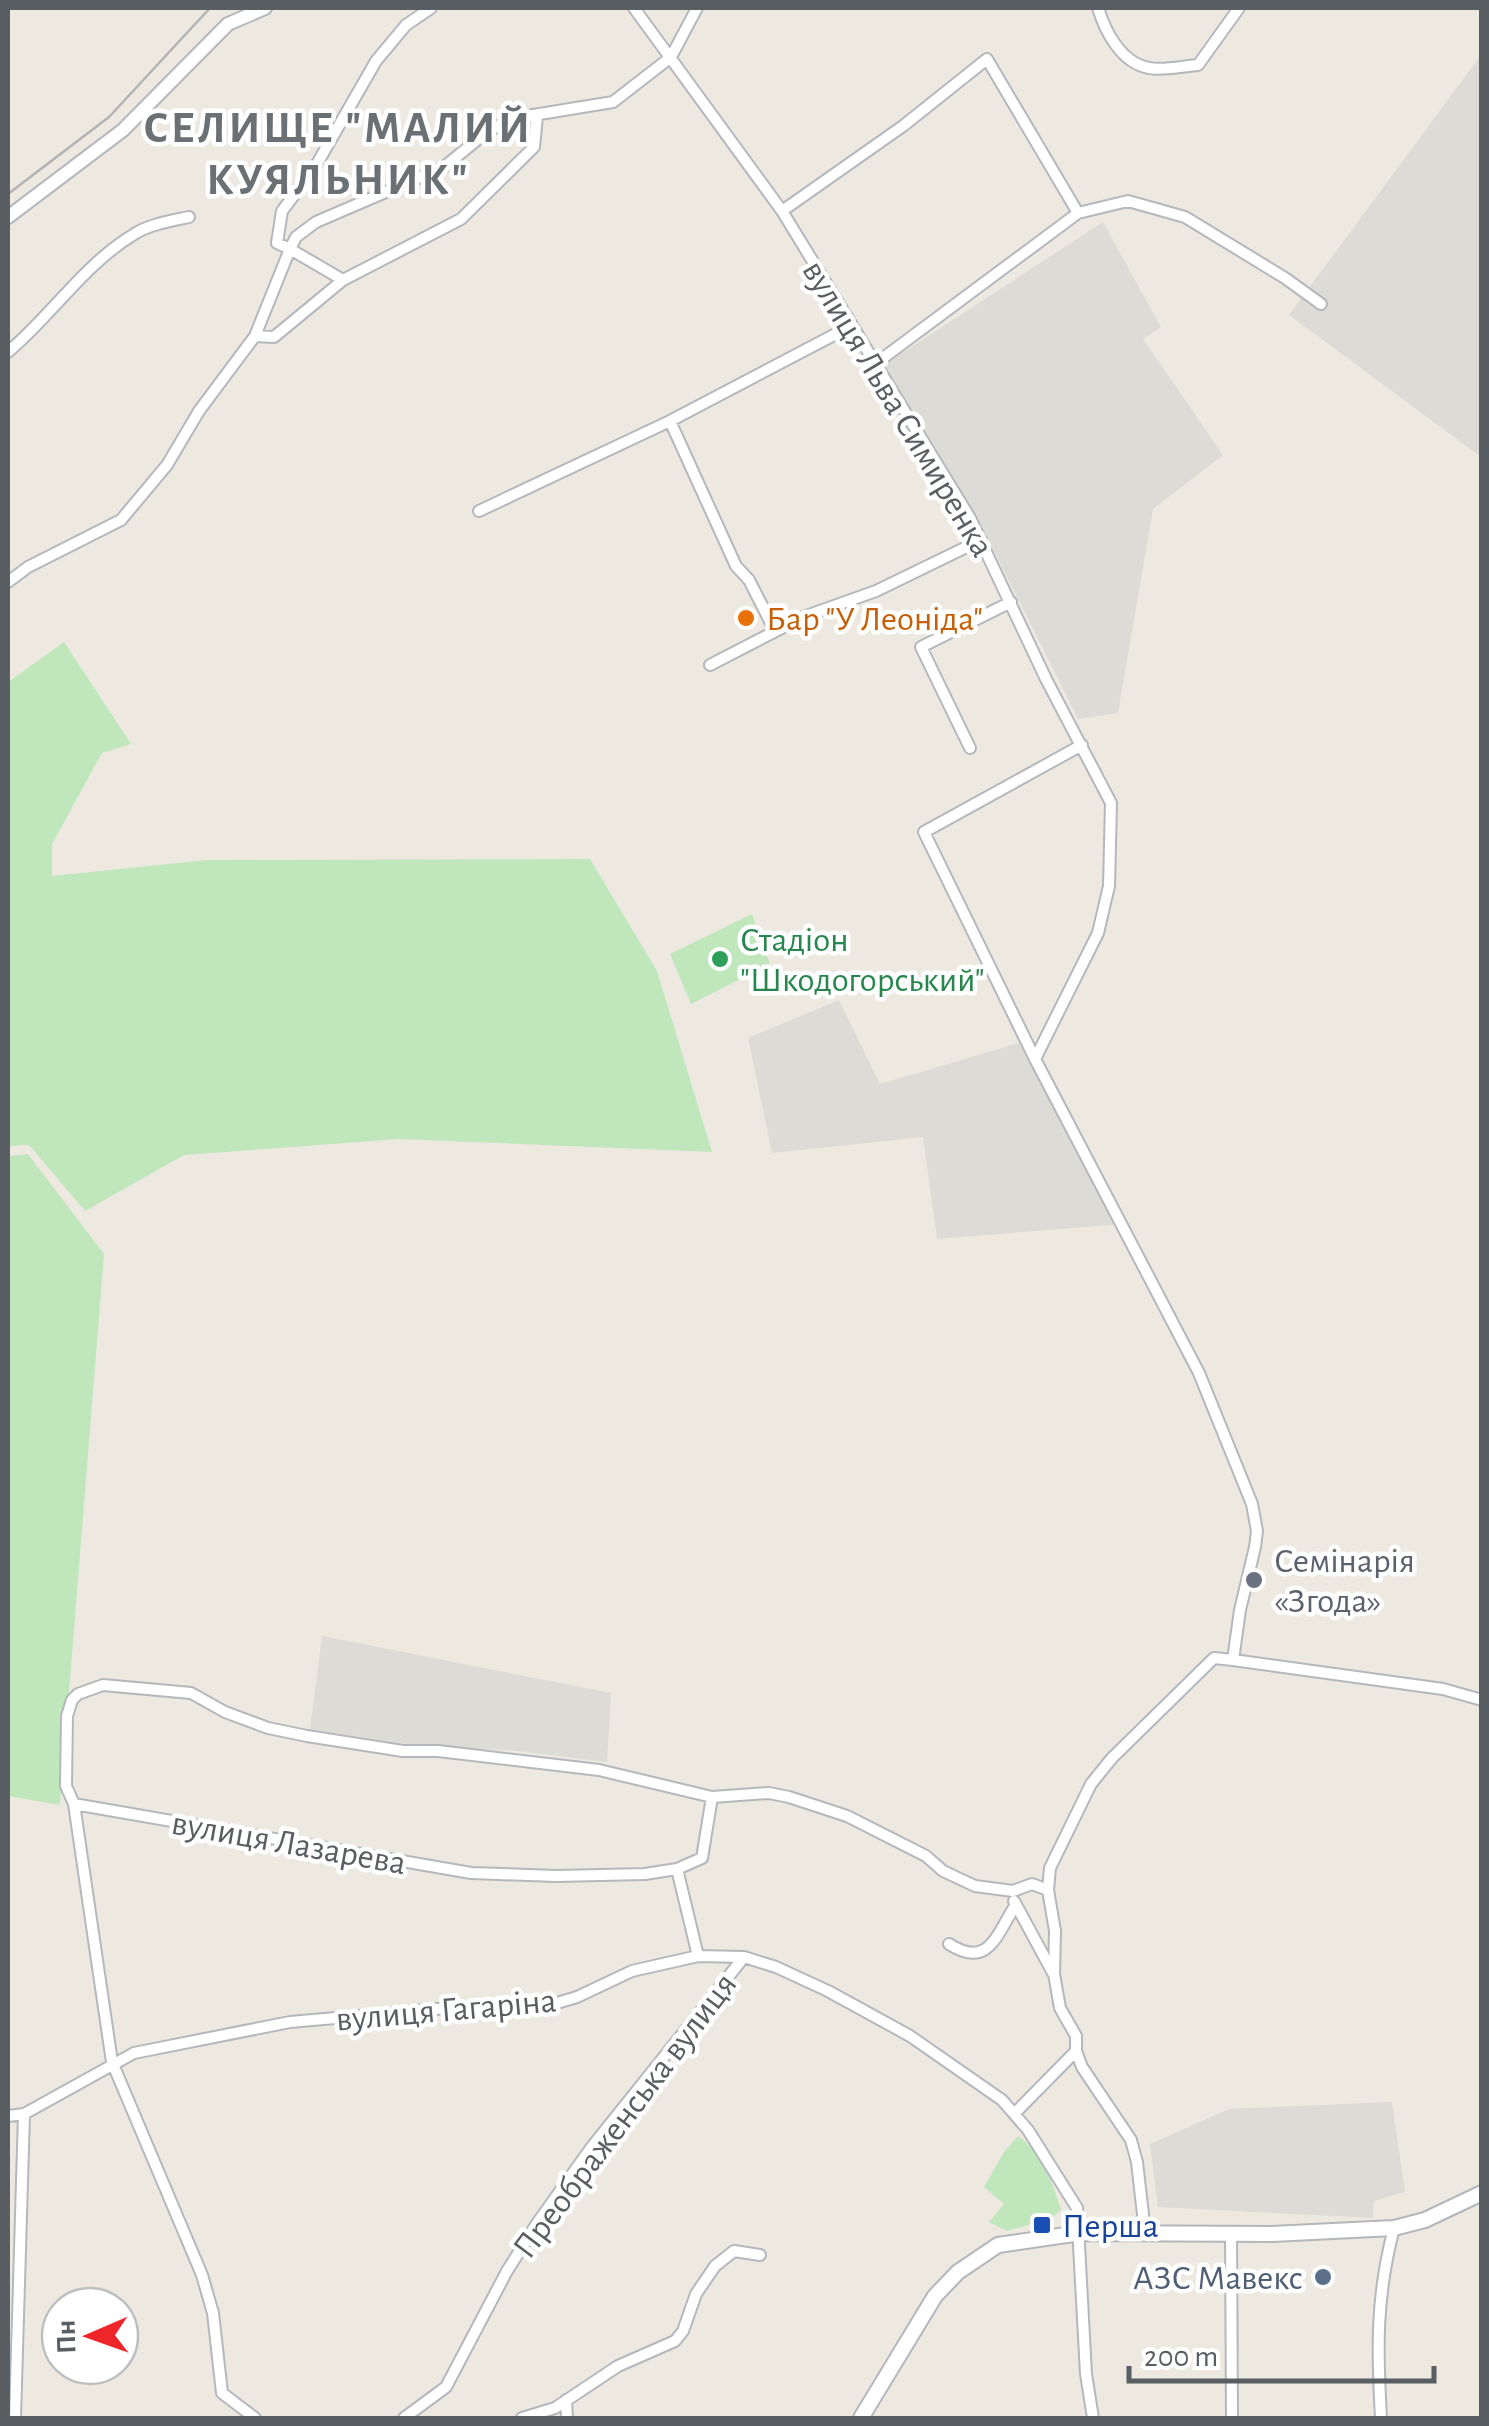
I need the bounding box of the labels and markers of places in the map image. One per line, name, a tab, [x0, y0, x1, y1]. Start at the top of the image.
place label: Бар "У Леоніда"	[766, 602, 983, 637]
marker: Бар "У Леоніда"	[735, 607, 757, 629]
place label: Стадіон "Шкодогорський"	[740, 923, 985, 998]
marker: Стадіон "Шкодогорський"	[709, 948, 731, 970]
place label: Семінарія «Згода»	[1274, 1544, 1415, 1619]
marker: Семінарія «Згода»	[1243, 1569, 1265, 1591]
place label: Перша	[1062, 2209, 1159, 2244]
marker: Перша	[1031, 2214, 1053, 2236]
place label: АЗС Мавекс	[1133, 2261, 1303, 2296]
marker: АЗС Мавекс	[1312, 2266, 1334, 2288]

